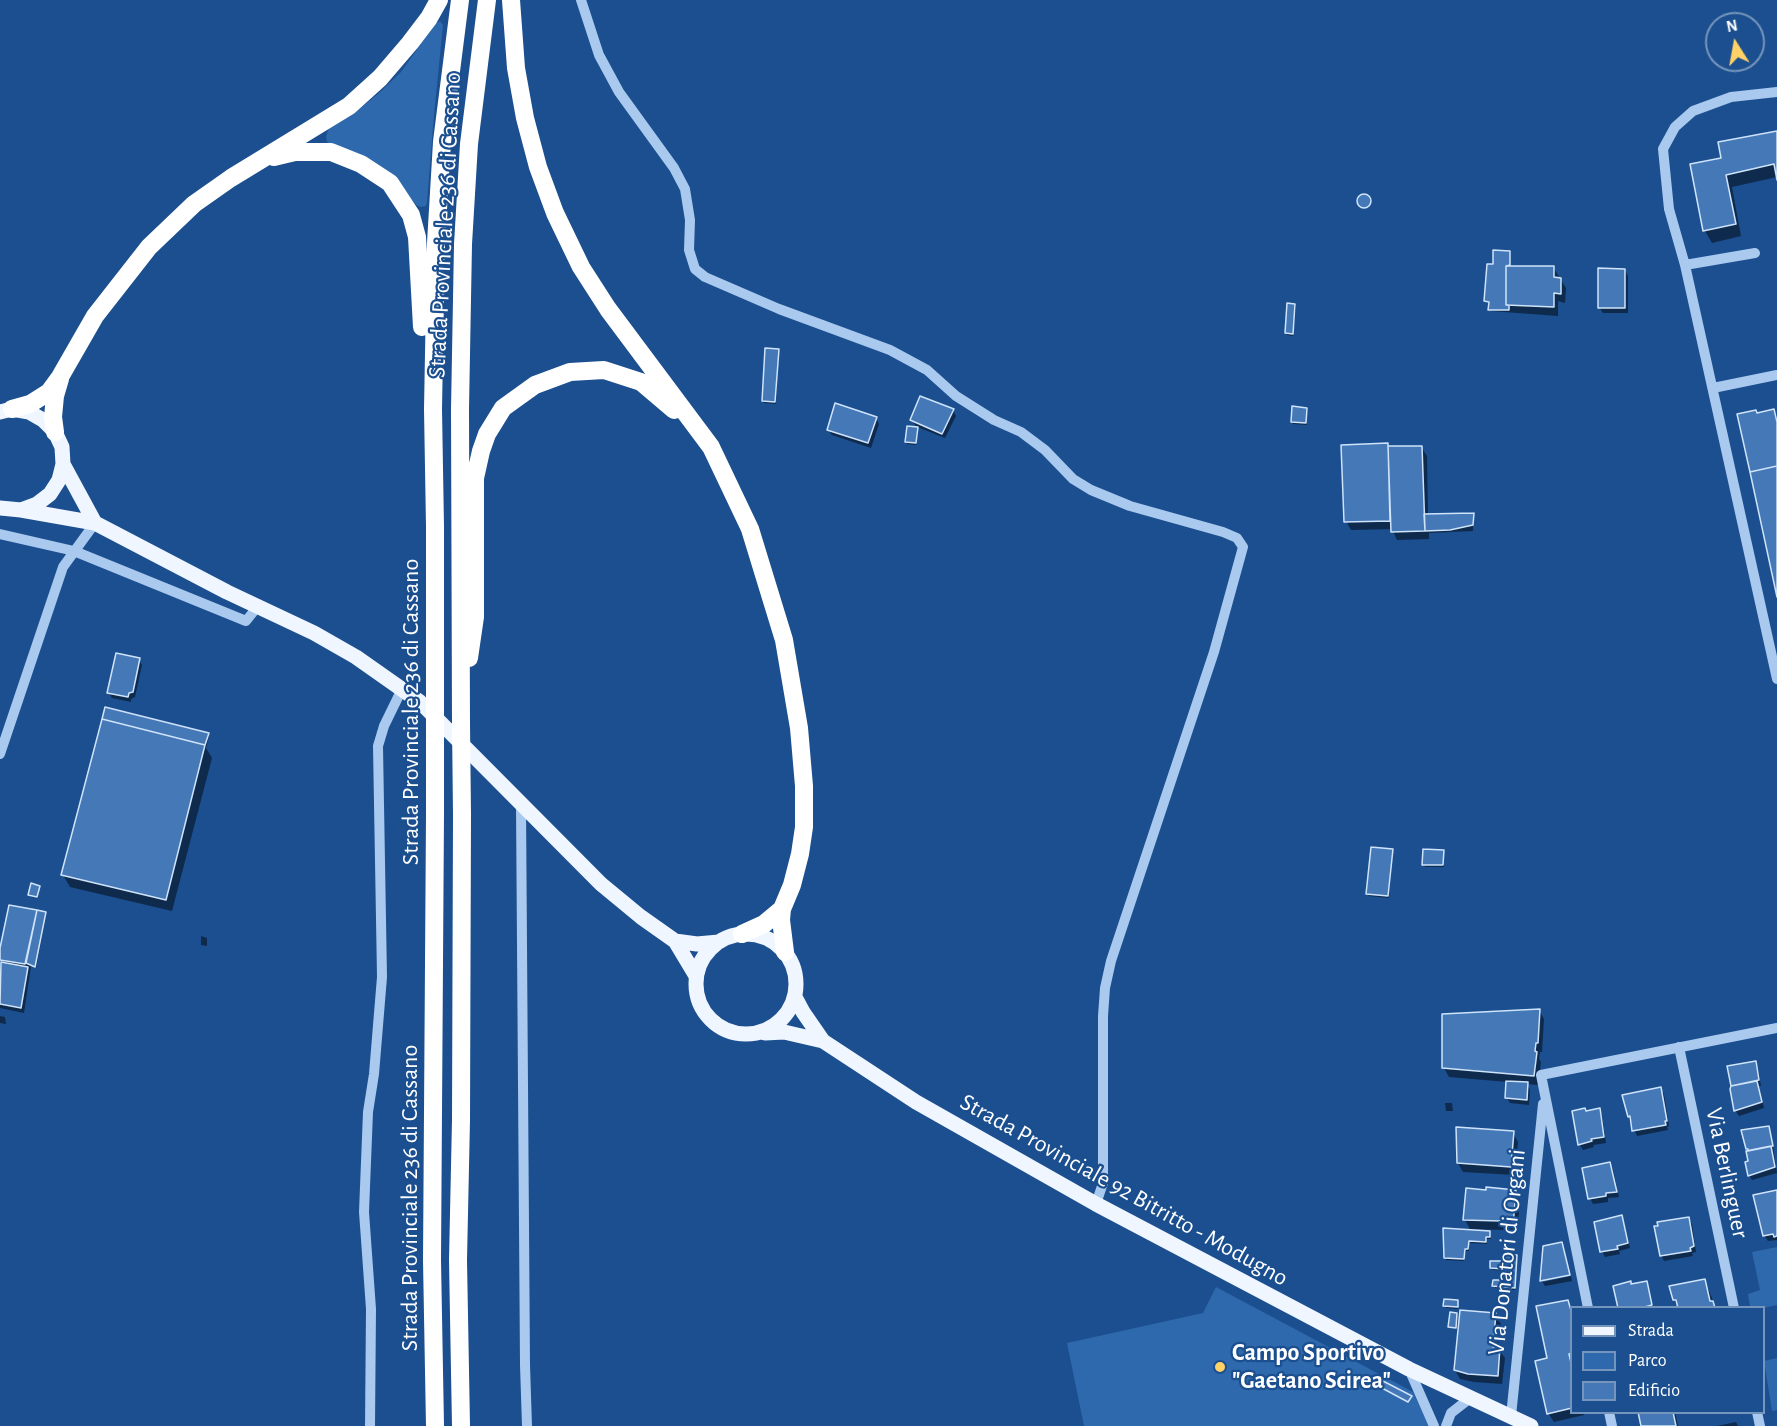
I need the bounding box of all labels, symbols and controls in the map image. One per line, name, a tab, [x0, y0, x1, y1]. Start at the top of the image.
north arrow	[1705, 12, 1765, 72]
text: N	[1725, 17, 1739, 35]
street label: Strada Provinciale 236 di Cassano	[423, 71, 467, 379]
street label: Strada Provinciale 236 di Cassano	[397, 559, 425, 865]
street label: Strada Provinciale 236 di Cassano	[396, 1045, 424, 1351]
street label: Strada Provinciale 92 Bitritto - Modugno	[955, 1088, 1293, 1292]
street label: Via Berlinguer	[1699, 1105, 1755, 1241]
street label: Via Donatori di Organi	[1482, 1148, 1532, 1356]
legend	[1570, 1306, 1765, 1414]
text: Strada	[1628, 1322, 1674, 1340]
place label: Campo Sportivo "Gaetano Scirea"	[1232, 1339, 1391, 1395]
text: Parco	[1628, 1352, 1667, 1370]
marker: Campo Sportivo "Gaetano Scirea"	[1213, 1360, 1227, 1374]
text: Edificio	[1628, 1382, 1680, 1400]

